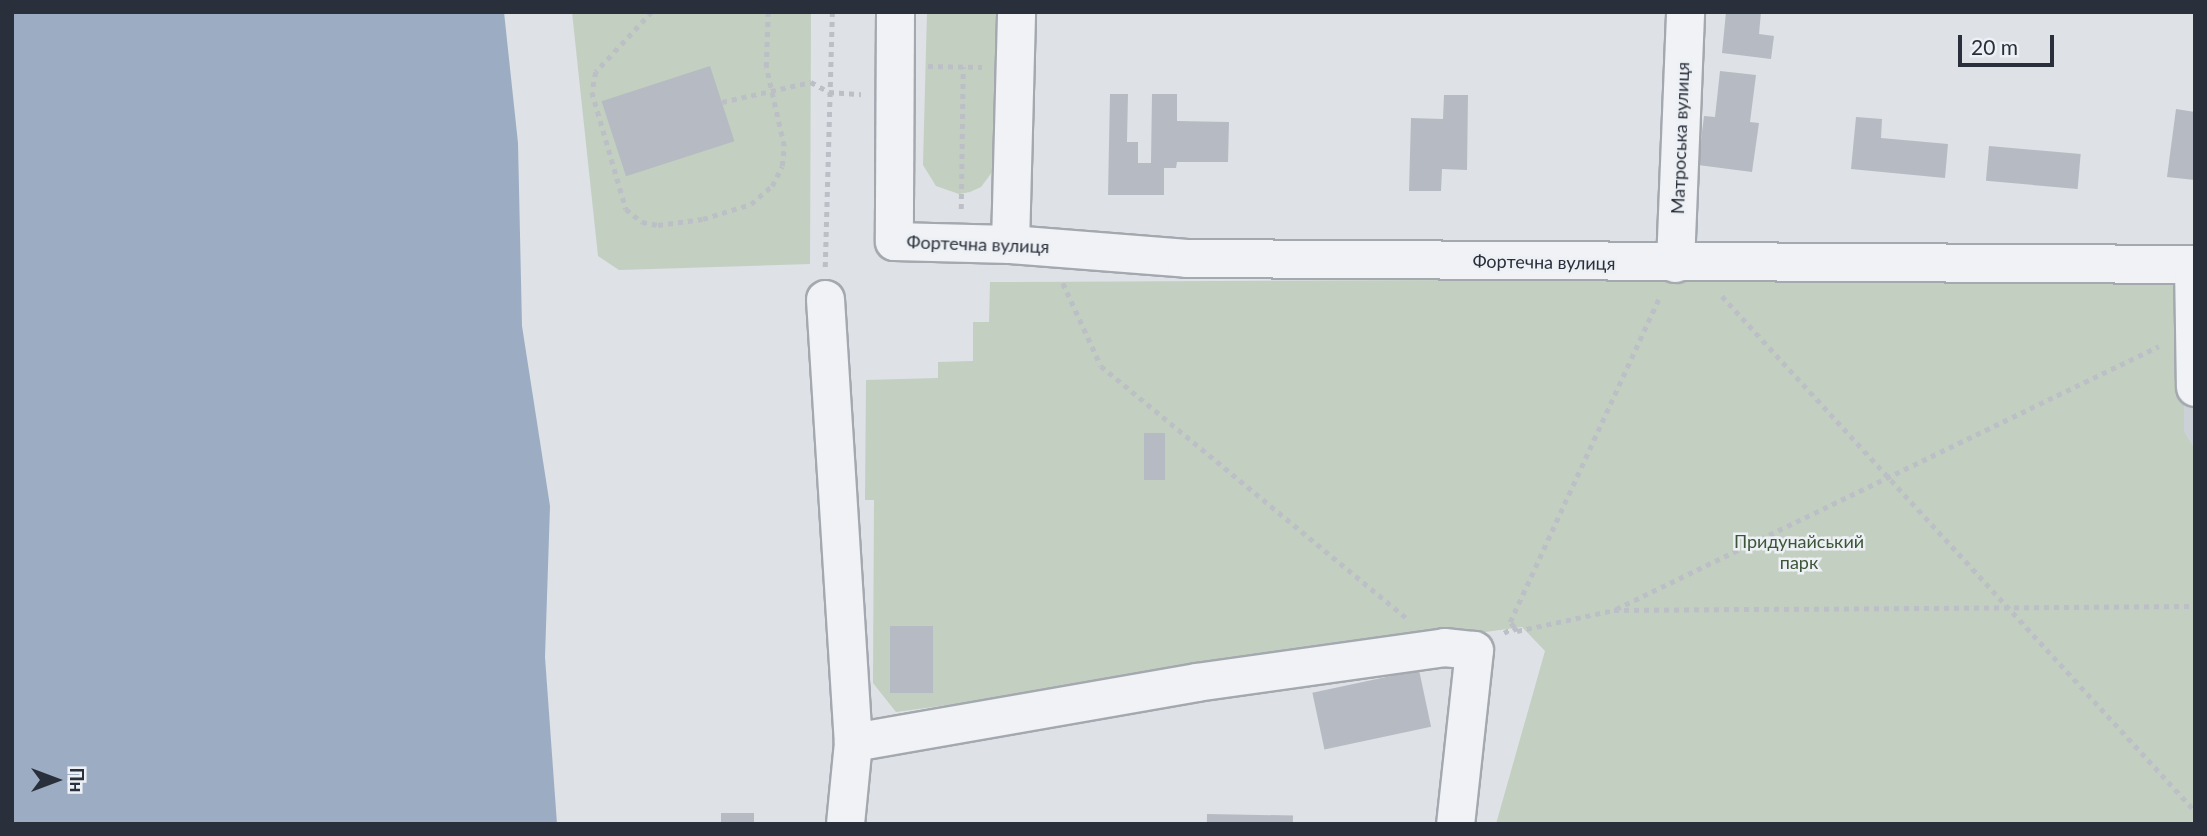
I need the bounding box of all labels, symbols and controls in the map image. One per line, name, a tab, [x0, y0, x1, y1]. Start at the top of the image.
scale bar	[1962, 21, 2058, 65]
text: 20 m	[1971, 34, 2018, 59]
street label: Матроська вулиця	[1667, 61, 1693, 215]
street label: Фортечна вулиця	[906, 231, 1050, 257]
street label: Фортечна вулиця	[1472, 250, 1616, 274]
park label: Придунайський парк	[1734, 531, 1864, 574]
north arrow	[21, 745, 91, 815]
text: Пн	[66, 768, 89, 792]

